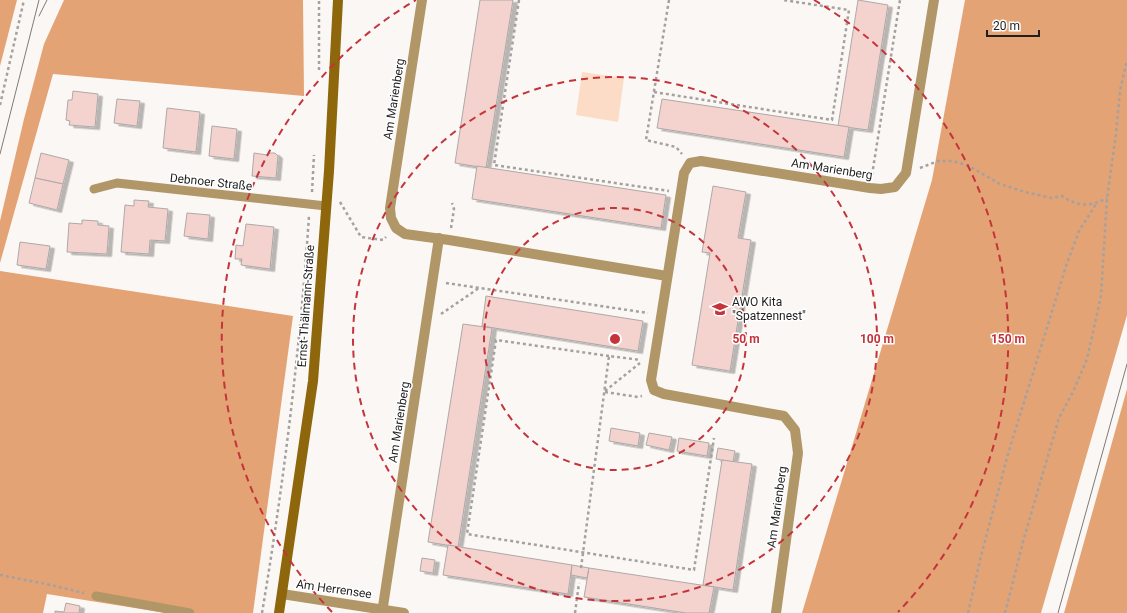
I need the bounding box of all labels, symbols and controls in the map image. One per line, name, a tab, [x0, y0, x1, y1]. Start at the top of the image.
scale bar	[987, 12, 1039, 38]
text: 20 m	[993, 19, 1020, 33]
street label: Am Marienberg	[381, 57, 407, 141]
street label: Am Marienberg	[790, 156, 874, 182]
street label: Debnoer Straße	[169, 171, 253, 193]
street label: Ernst-Thälmann-Straße	[295, 244, 317, 368]
place label: AWO Kita "Spatzennest"	[732, 295, 806, 323]
school or university icon: AWO Kita "Spatzennest"	[711, 300, 729, 318]
centre of rings	[608, 332, 622, 346]
text: 50 m	[732, 332, 760, 346]
text: 100 m	[860, 332, 894, 346]
text: 150 m	[991, 332, 1025, 346]
street label: Am Marienberg	[386, 380, 412, 464]
street label: Am Marienberg	[764, 465, 790, 549]
street label: Am Herrensee	[295, 577, 373, 601]

